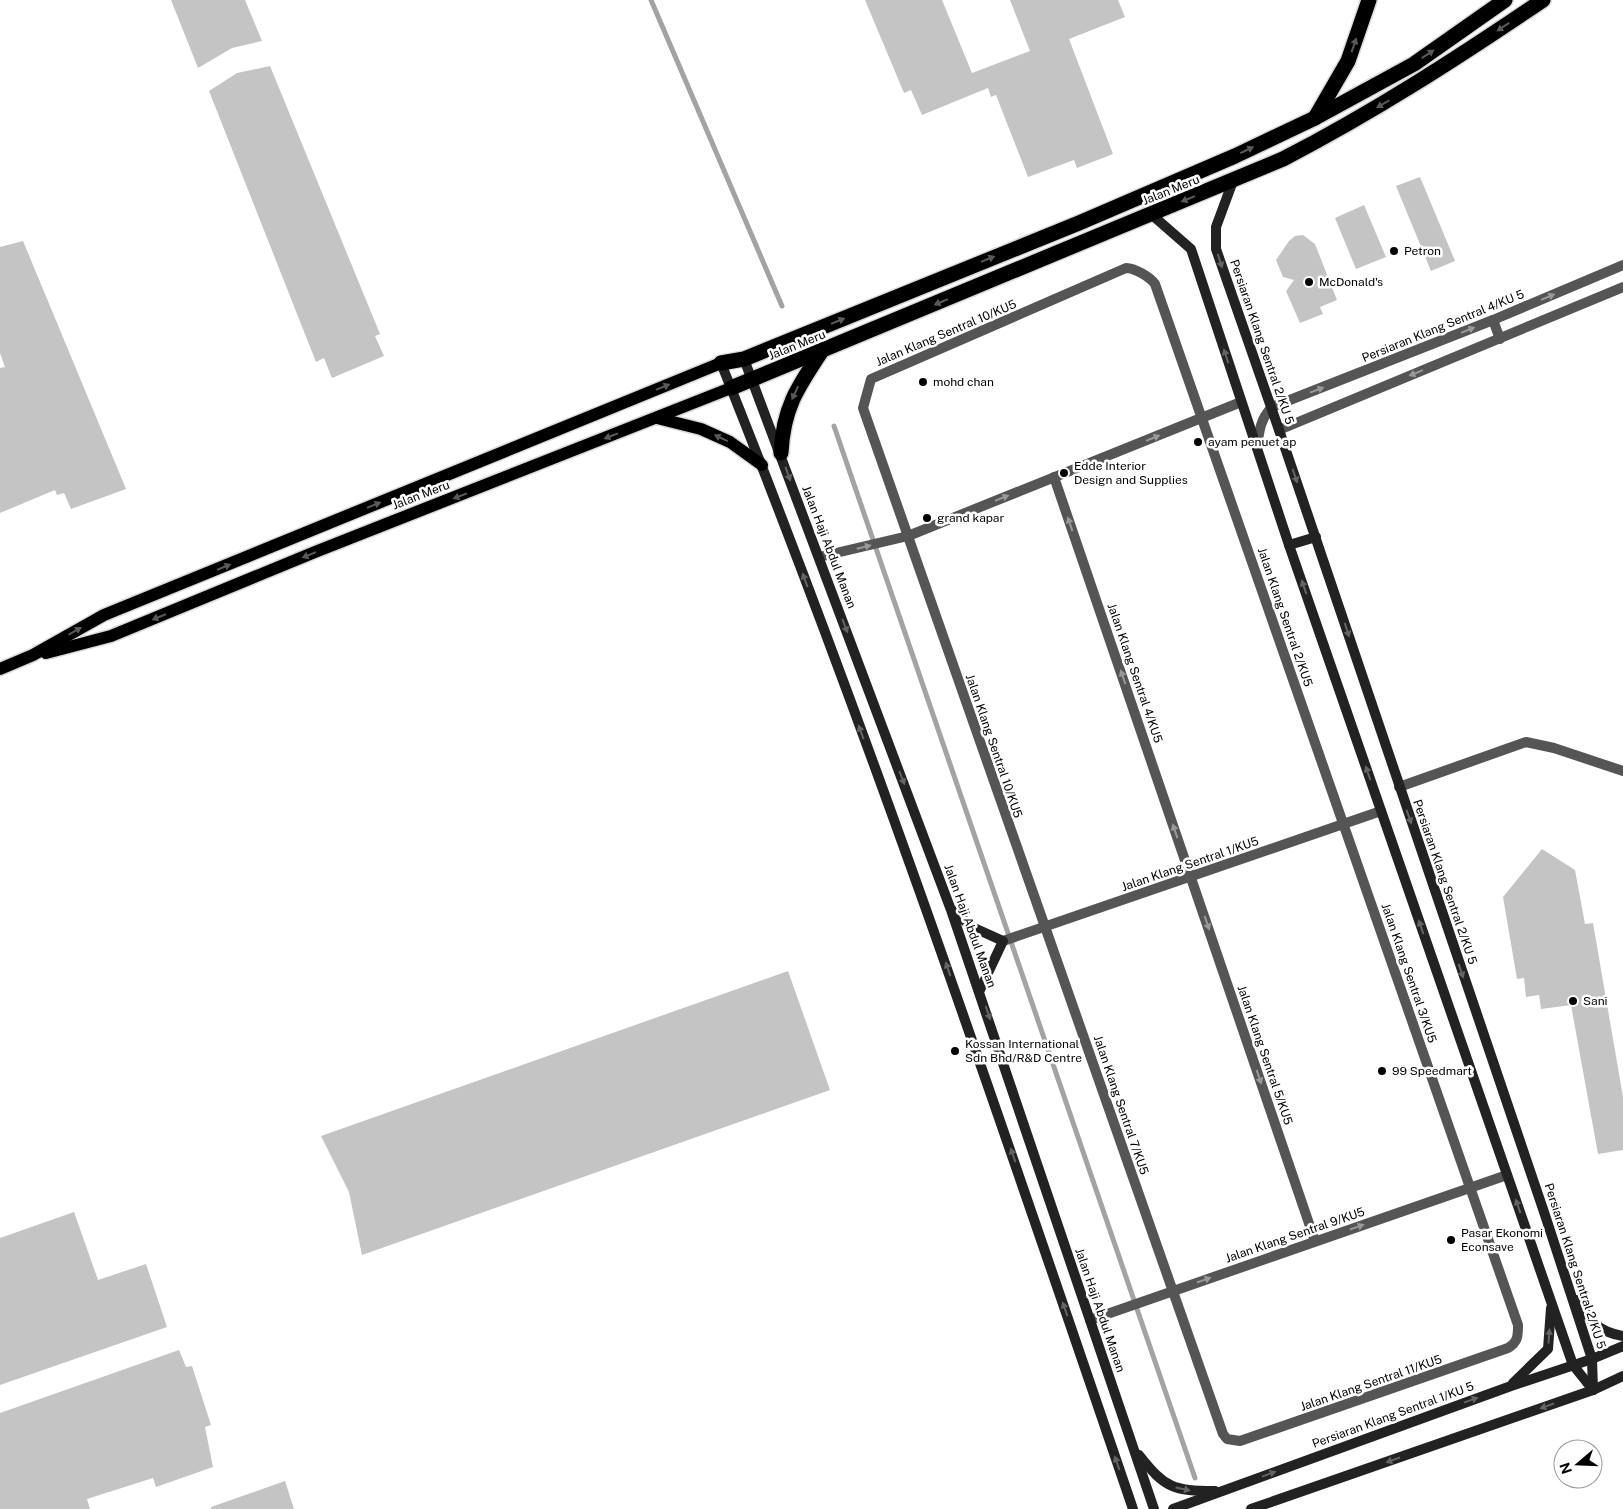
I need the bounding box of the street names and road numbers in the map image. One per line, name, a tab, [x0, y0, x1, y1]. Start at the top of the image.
street label: Jalan Meru	[1140, 172, 1202, 208]
street label: Persiaran Klang Sentral 2/KU 5	[1227, 258, 1297, 427]
street label: Persiaran Klang Sentral 4/KU 5	[1360, 287, 1527, 365]
street label: Jalan Klang Sentral 10/KU5	[874, 297, 1019, 369]
street label: Jalan Meru	[766, 327, 828, 363]
street label: Jalan Meru	[390, 478, 452, 512]
street label: Jalan Haji Abdul Manan	[799, 484, 859, 610]
street label: Jalan Klang Sentral 2/KU5	[1255, 546, 1316, 689]
street label: Jalan Klang Sentral 4/KU5	[1105, 601, 1166, 745]
street label: Jalan Klang Sentral 10/KU5	[963, 672, 1025, 820]
street label: Persiaran Klang Sentral 2/KU 5	[1410, 798, 1480, 967]
street label: Jalan Klang Sentral 1/KU5	[1120, 834, 1261, 894]
street label: Jalan Haji Abdul Manan	[941, 862, 999, 990]
street label: Jalan Klang Sentral 3/KU5	[1378, 901, 1440, 1045]
street label: Jalan Klang Sentral 5/KU5	[1234, 983, 1296, 1127]
street label: Jalan Klang Sentral 7/KU5	[1091, 1034, 1152, 1177]
street label: Persiaran Klang Sentral 2/KU 5	[1542, 1181, 1609, 1351]
street label: Jalan Klang Sentral 9/KU5	[1223, 1204, 1367, 1265]
street label: Jalan Haji Abdul Manan	[1072, 1246, 1128, 1374]
street label: Jalan Klang Sentral 11/KU5	[1298, 1352, 1444, 1414]
street label: Persiaran Klang Sentral 1/KU 5	[1310, 1379, 1476, 1451]

